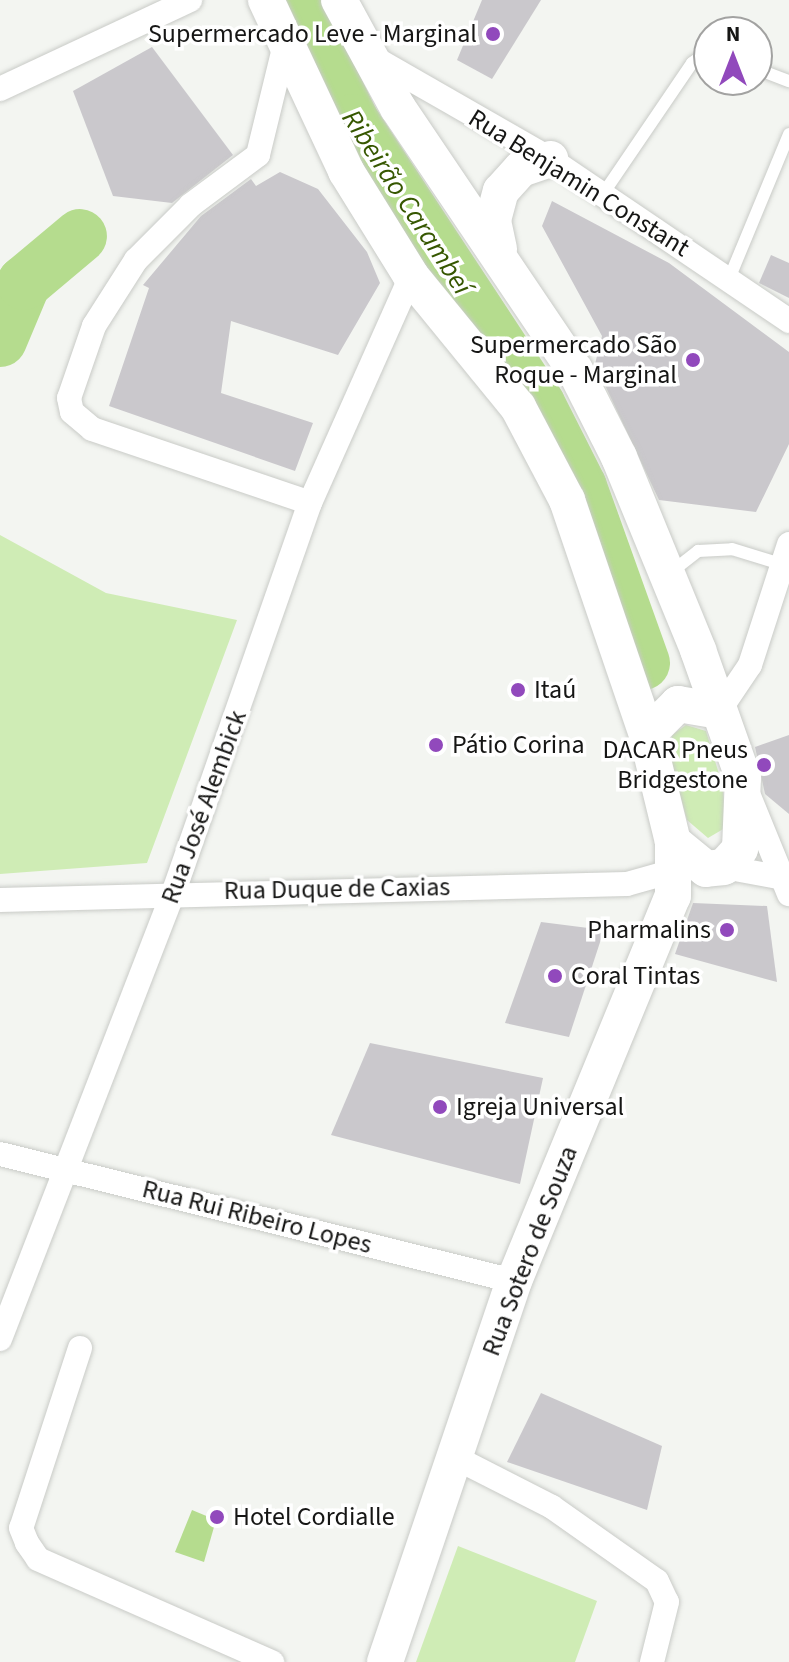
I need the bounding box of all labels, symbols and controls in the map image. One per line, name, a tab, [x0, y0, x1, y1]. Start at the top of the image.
north arrow	[693, 16, 773, 96]
place label: Supermercado Leve - Marginal	[148, 18, 477, 50]
text: N	[726, 18, 740, 50]
marker: Supermercado Leve - Marginal	[484, 25, 502, 43]
street label: Rua Benjamin Constant	[463, 102, 695, 264]
water label: Ribeirão Carambeí	[335, 103, 479, 301]
place label: Supermercado São Roque - Marginal	[470, 329, 677, 390]
marker: Supermercado São Roque - Marginal	[684, 351, 702, 369]
place label: Itaú	[534, 674, 576, 706]
marker: Itaú	[509, 681, 527, 699]
street label: Rua José Alembick	[155, 706, 253, 908]
place label: Pátio Corina	[452, 729, 585, 761]
place label: DACAR Pneus Bridgestone	[603, 734, 748, 796]
marker: Pátio Corina	[427, 736, 445, 754]
marker: DACAR Pneus Bridgestone	[755, 756, 773, 774]
street label: Rua Duque de Caxias	[223, 871, 451, 907]
place label: Pharmalins	[587, 914, 711, 946]
marker: Pharmalins	[718, 921, 736, 939]
place label: Coral Tintas	[571, 960, 700, 992]
marker: Coral Tintas	[546, 967, 564, 985]
place label: Igreja Universal	[456, 1091, 624, 1123]
marker: Igreja Universal	[431, 1098, 449, 1116]
street label: Rua Sotero de Souza	[476, 1142, 584, 1360]
street label: Rua Rui Ribeiro Lopes	[139, 1173, 375, 1261]
place label: Hotel Cordialle	[233, 1501, 395, 1533]
marker: Hotel Cordialle	[208, 1508, 226, 1526]

